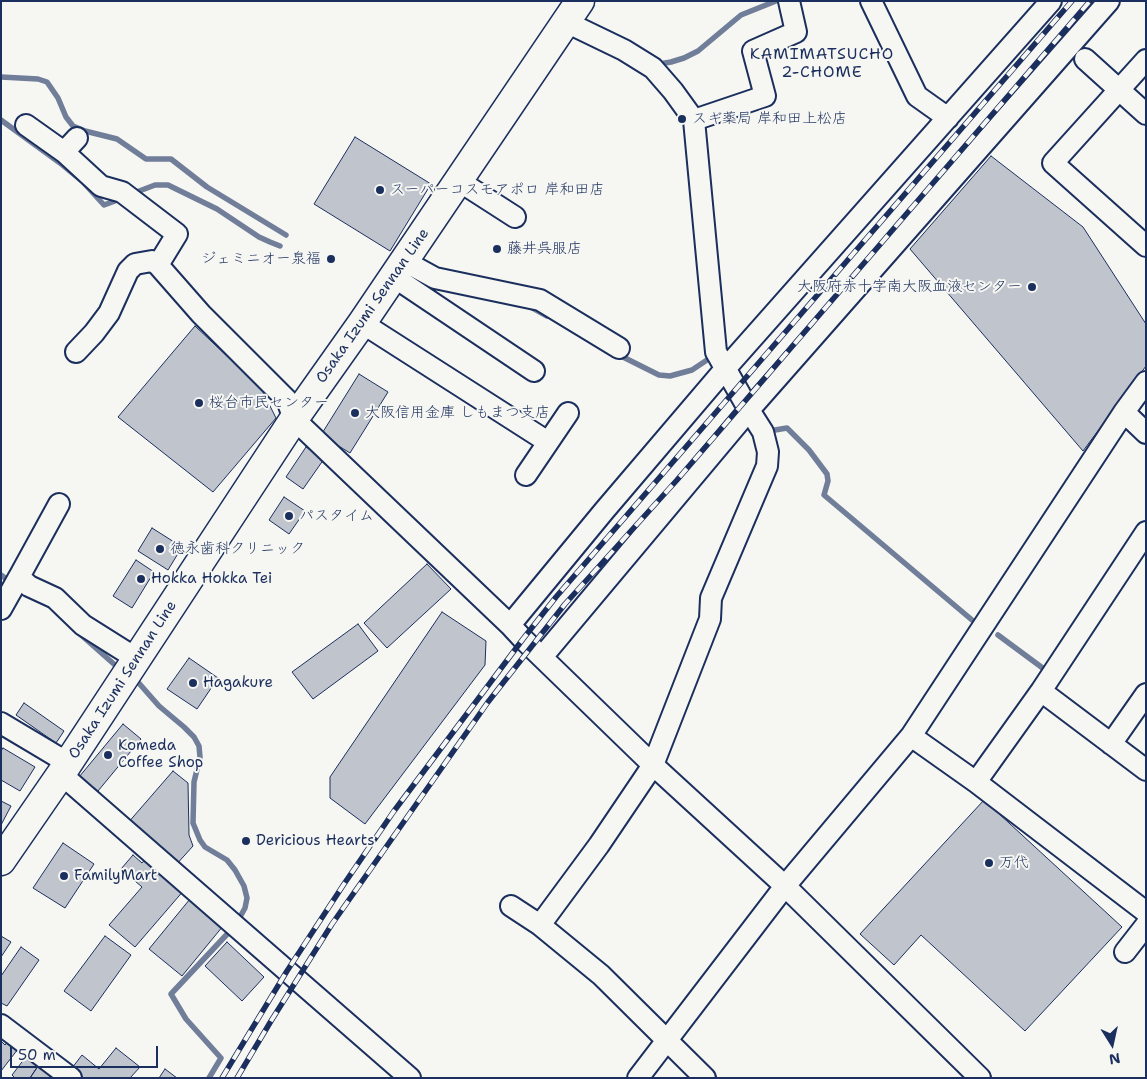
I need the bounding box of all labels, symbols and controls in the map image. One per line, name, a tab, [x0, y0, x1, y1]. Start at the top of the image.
district label: KAMIMATSUCHO 2-CHOME	[748, 45, 896, 83]
place label: スギ薬局 岸和田上松店	[692, 110, 847, 128]
marker: スギ薬局 岸和田上松店	[676, 113, 688, 125]
place label: スーパーコスモアポロ 岸和田店	[390, 181, 605, 199]
marker: スーパーコスモアポロ 岸和田店	[374, 184, 386, 196]
street label: Osaka Izumi Sennan Line	[313, 225, 433, 387]
place label: 藤井呉服店	[507, 240, 582, 258]
marker: 藤井呉服店	[491, 243, 503, 255]
place label: ジェミニオー泉福	[201, 250, 321, 268]
marker: ジェミニオー泉福	[325, 253, 337, 265]
place label: 大阪府赤十字南大阪血液センター	[797, 278, 1022, 296]
marker: 大阪府赤十字南大阪血液センター	[1026, 281, 1038, 293]
place label: 桜台市民センター	[209, 394, 329, 412]
marker: 桜台市民センター	[193, 397, 205, 409]
place label: 大阪信用金庫 しもまつ支店	[365, 404, 550, 422]
marker: 大阪信用金庫 しもまつ支店	[349, 407, 361, 419]
place label: パスタイム	[299, 507, 374, 525]
marker: パスタイム	[283, 510, 295, 522]
place label: 徳永歯科クリニック	[170, 540, 305, 558]
marker: 徳永歯科クリニック	[154, 543, 166, 555]
place label: Hokka Hokka Tei	[151, 570, 272, 588]
marker: Hokka Hokka Tei	[135, 573, 147, 585]
street label: Osaka Izumi Sennan Line	[65, 598, 181, 762]
place label: Hagakure	[203, 674, 273, 692]
marker: Hagakure	[187, 677, 199, 689]
place label: Komeda Coffee Shop	[118, 737, 203, 772]
marker: Komeda Coffee Shop	[102, 749, 114, 761]
place label: Dericious Hearts	[256, 832, 375, 850]
marker: Dericious Hearts	[240, 835, 252, 847]
place label: 万代	[999, 854, 1029, 872]
marker: 万代	[983, 857, 995, 869]
place label: FamilyMart	[74, 867, 157, 885]
marker: FamilyMart	[58, 870, 70, 882]
north arrow	[1087, 1019, 1137, 1069]
scale bar	[12, 1036, 160, 1068]
text: 50 m	[18, 1045, 56, 1065]
text: N	[1108, 1049, 1122, 1069]

